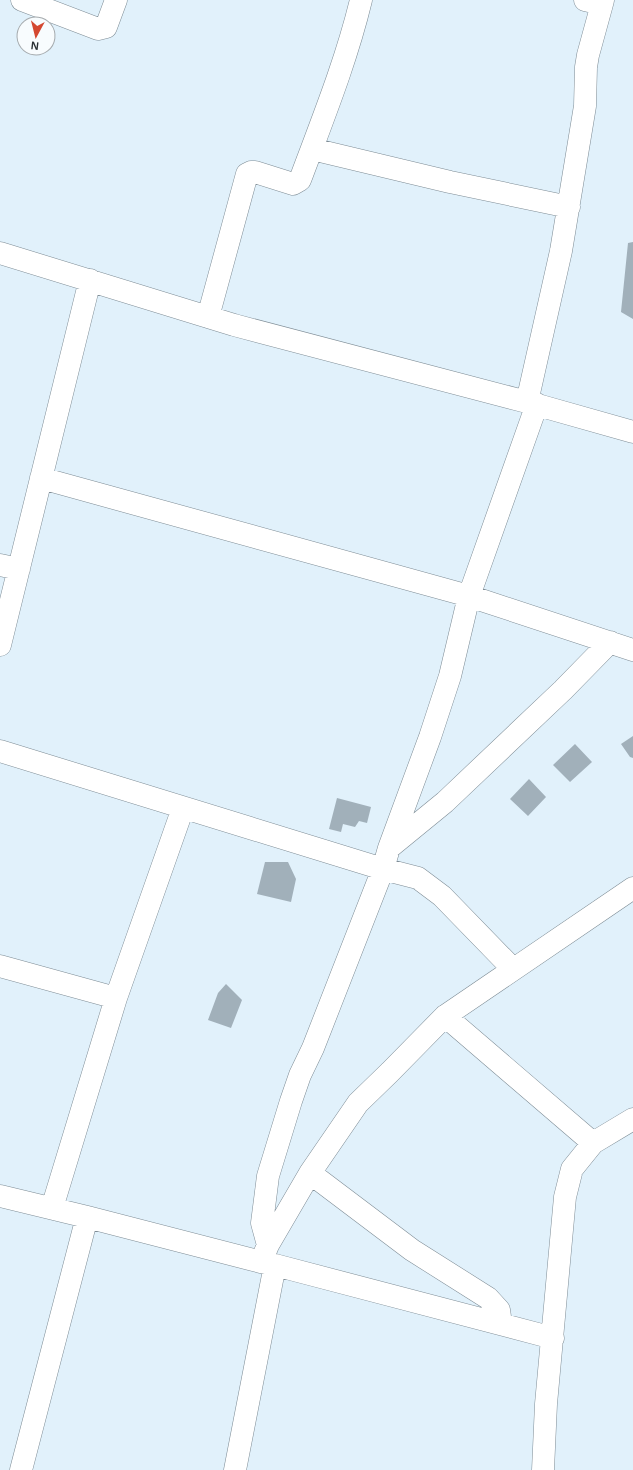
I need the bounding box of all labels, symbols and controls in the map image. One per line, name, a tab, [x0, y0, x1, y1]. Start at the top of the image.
north arrow	[16, 16, 56, 56]
text: N	[30, 39, 39, 52]

